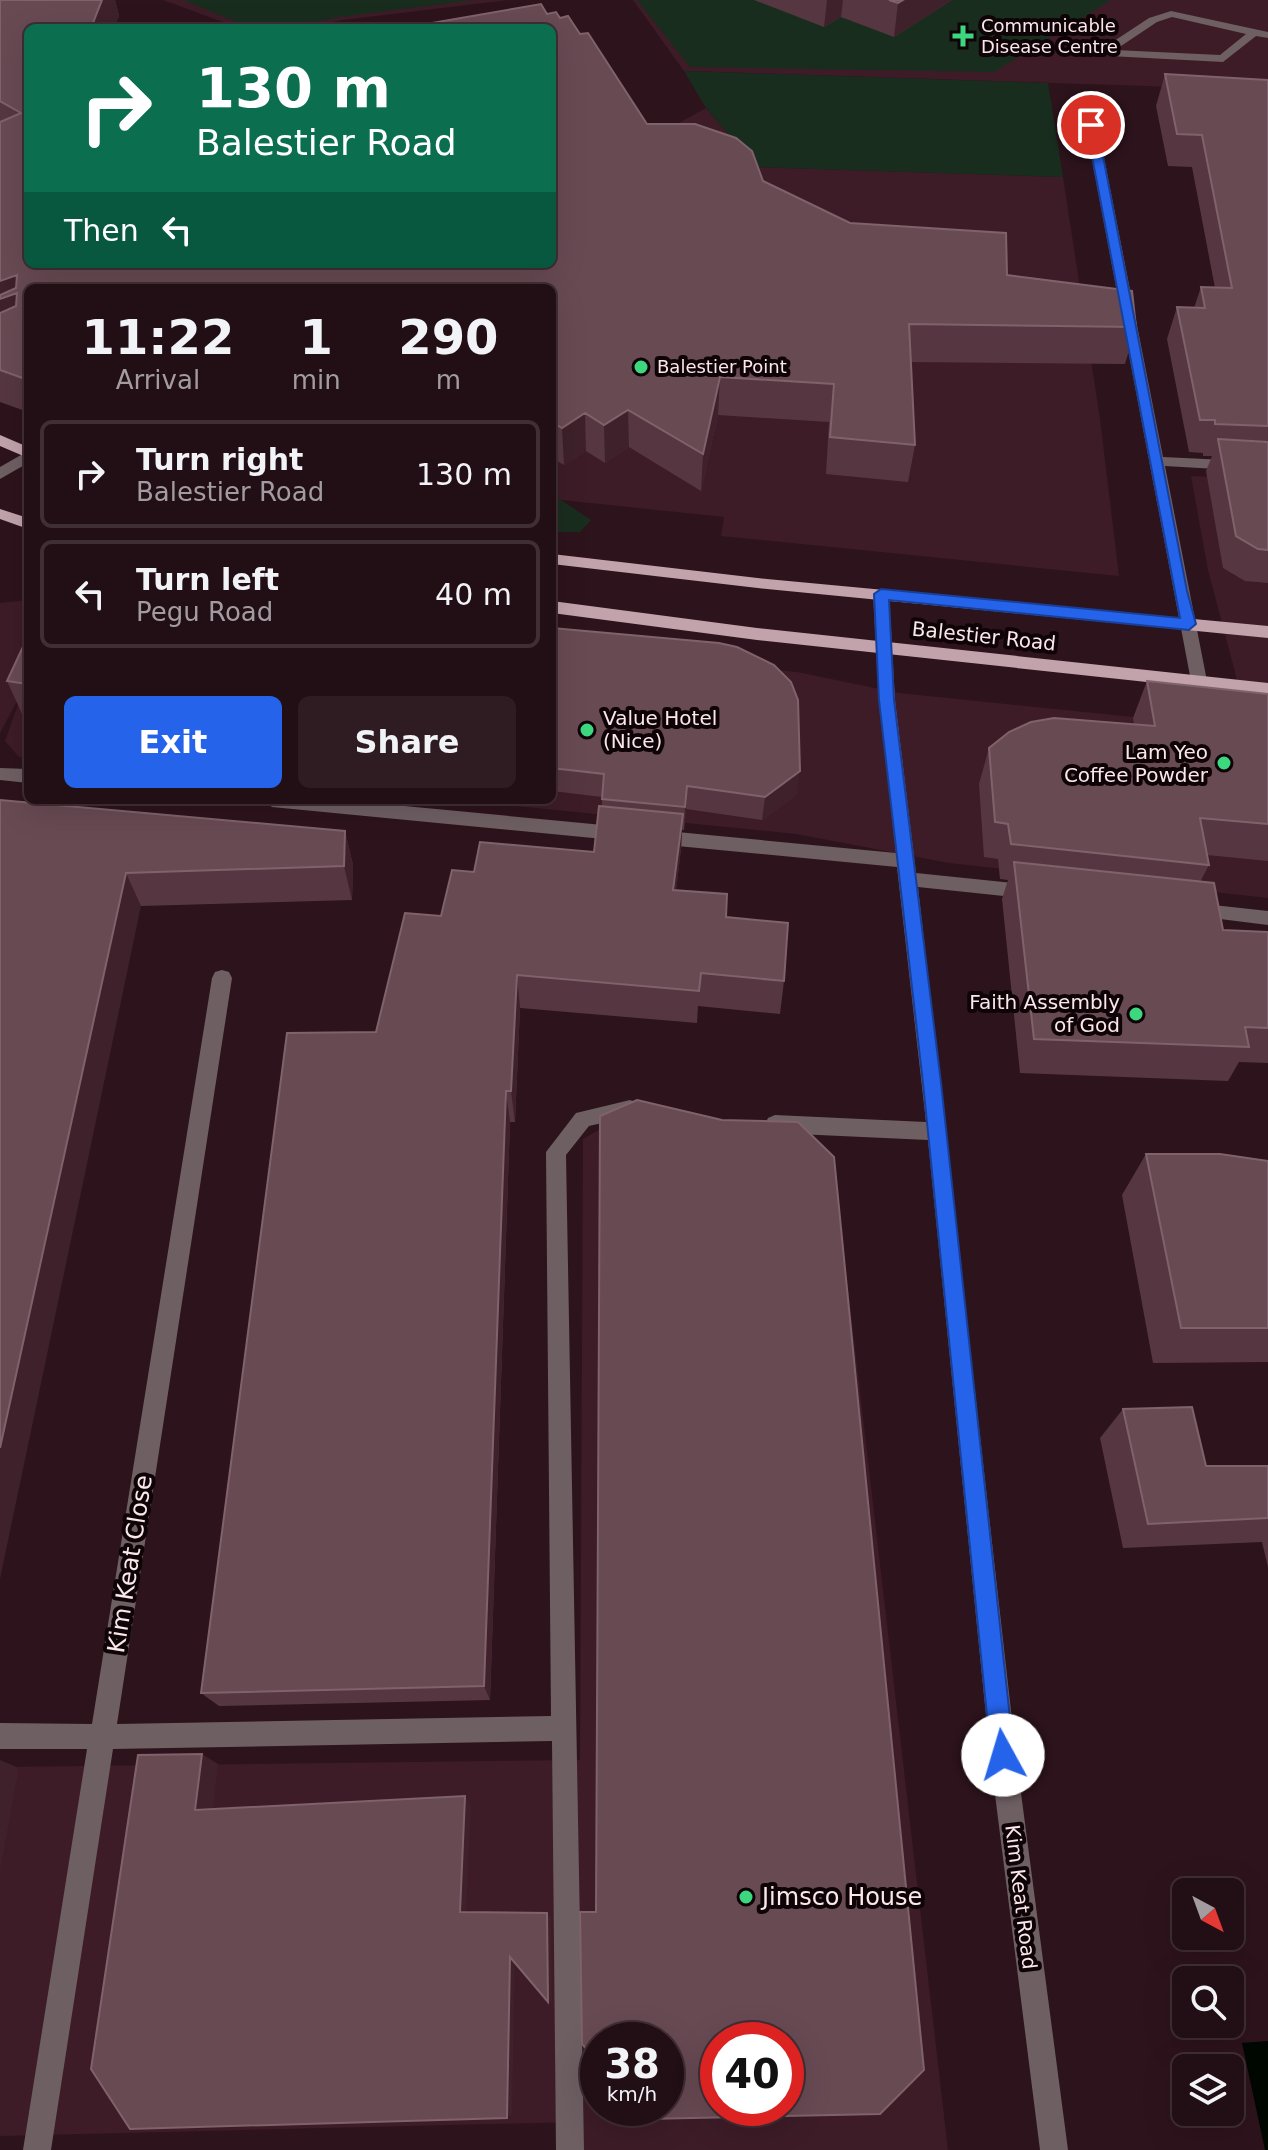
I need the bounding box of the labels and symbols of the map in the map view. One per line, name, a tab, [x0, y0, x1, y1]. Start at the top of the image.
place label: Communicable Disease Centre	[981, 15, 1118, 57]
marker: Communicable Disease Centre	[952, 25, 974, 47]
pin	[1057, 91, 1125, 159]
place label: Balestier Point	[657, 356, 787, 377]
marker: Balestier Point	[632, 358, 650, 376]
street label: Balestier Road	[911, 617, 1057, 655]
place label: Value Hotel (Nice)	[603, 706, 717, 753]
marker: Value Hotel (Nice)	[578, 721, 596, 739]
place label: Lam Yeo Coffee Powder	[1064, 740, 1209, 787]
marker: Lam Yeo Coffee Powder	[1215, 754, 1233, 772]
place label: Faith Assembly of God	[969, 990, 1120, 1037]
marker: Faith Assembly of God	[1127, 1005, 1145, 1023]
street label: Kim Keat Close	[102, 1473, 158, 1655]
position arrow	[961, 1713, 1045, 1797]
street label: Kim Keat Road	[1000, 1823, 1042, 1971]
north arrow	[1172, 1878, 1244, 1950]
place label: Jimsco House	[760, 1883, 922, 1911]
marker: Jimsco House	[737, 1888, 755, 1906]
speed limit sign: 40	[700, 2022, 804, 2126]

